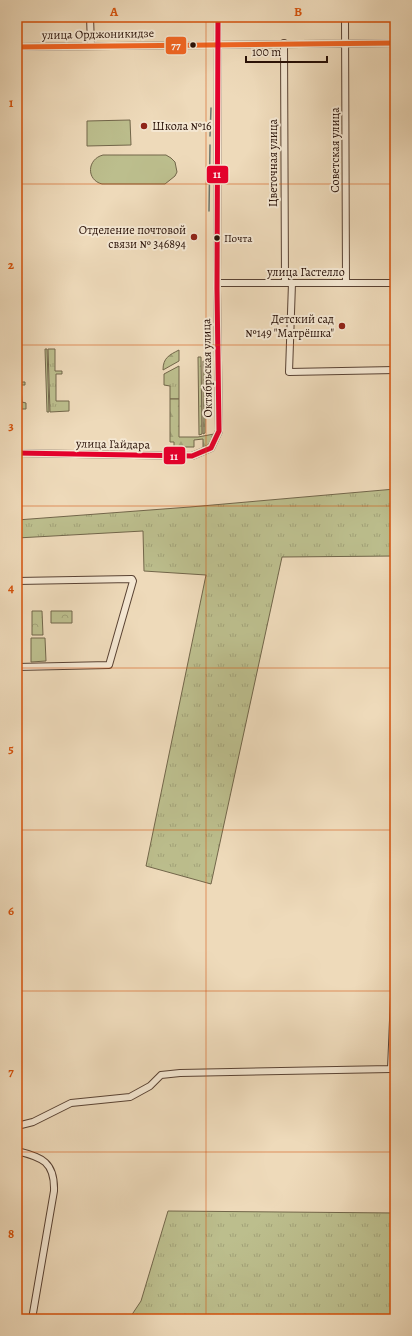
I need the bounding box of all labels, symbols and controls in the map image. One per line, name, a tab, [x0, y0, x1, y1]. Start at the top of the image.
text: A	[109, 3, 119, 20]
text: B	[294, 3, 302, 20]
street label: улица Орджоникидзе	[41, 25, 154, 43]
line badge: 77	[165, 36, 187, 55]
text: 77	[171, 38, 181, 53]
scale bar	[246, 38, 327, 64]
unlabelled marker	[188, 40, 198, 50]
text: 100 m	[252, 44, 281, 60]
text: 1	[9, 94, 14, 111]
street label: Советская улица	[327, 107, 343, 193]
place label: Школа №16	[152, 118, 212, 134]
street label: Цветочная улица	[265, 118, 281, 207]
marker: Школа №16	[139, 121, 149, 131]
line badge: 11	[206, 165, 229, 184]
text: 11	[213, 167, 221, 182]
place label: Отделение почтовой связи № 346894	[79, 222, 187, 252]
place label: Почта	[224, 231, 253, 246]
marker: Отделение почтовой связи № 346894	[189, 232, 199, 242]
marker: Почта	[212, 233, 222, 243]
text: 2	[8, 256, 15, 273]
street label: улица Гастелло	[266, 264, 345, 280]
place label: Детский сад №149 "Матрёшка"	[245, 311, 334, 341]
street label: Октябрьская улица	[198, 318, 216, 418]
marker: Детский сад №149 "Матрёшка"	[337, 321, 347, 331]
text: 3	[8, 417, 14, 434]
street label: улица Гайдара	[75, 435, 151, 453]
line badge: 11	[163, 446, 186, 465]
text: 11	[170, 449, 178, 464]
text: 4	[8, 579, 14, 596]
text: 5	[8, 740, 14, 757]
text: 6	[8, 902, 14, 919]
text: 7	[8, 1063, 14, 1080]
text: 8	[8, 1225, 14, 1242]

